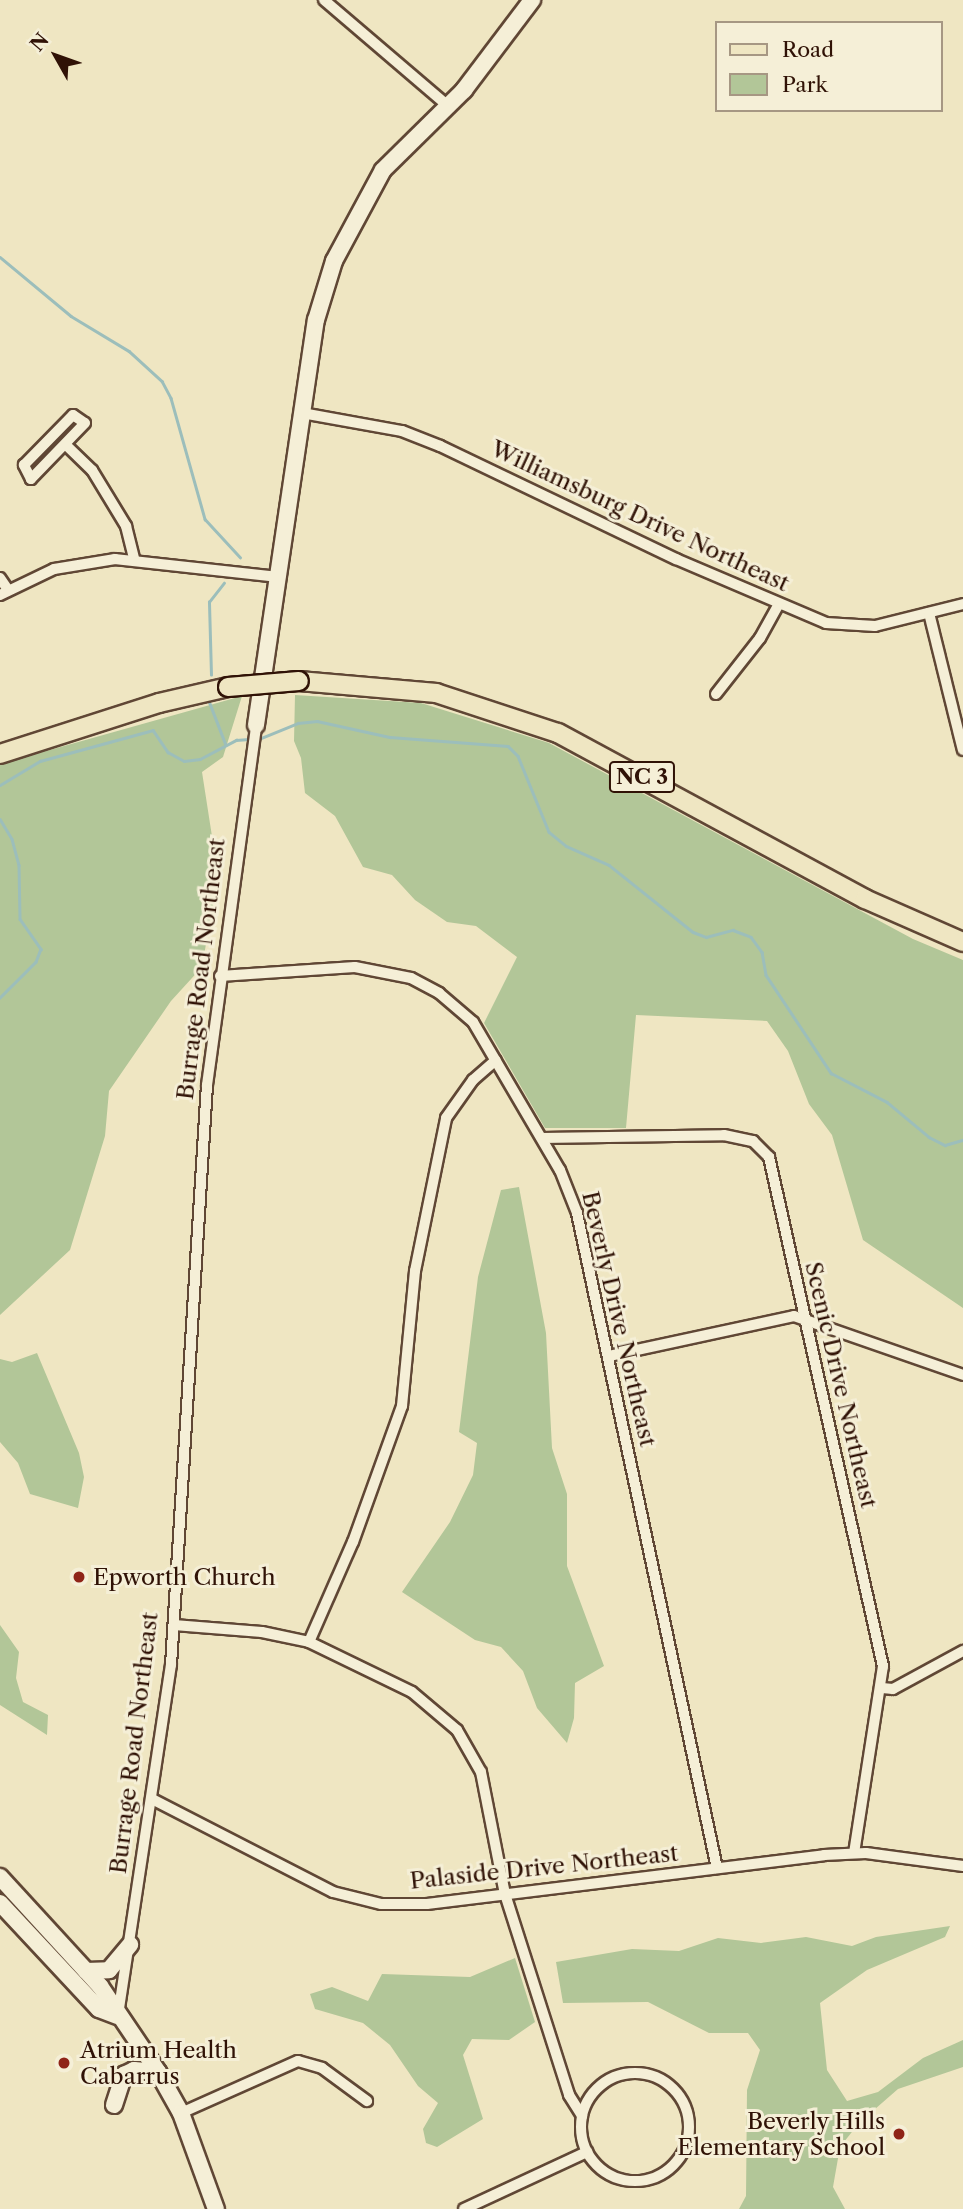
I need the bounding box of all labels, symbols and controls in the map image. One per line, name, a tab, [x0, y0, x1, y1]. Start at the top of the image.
north arrow	[21, 21, 91, 91]
legend	[715, 21, 942, 112]
text: N	[25, 28, 54, 56]
text: Road	[782, 37, 834, 62]
text: Park	[782, 72, 828, 97]
street label: Williamsburg Drive Northeast	[486, 435, 794, 597]
road number: NC 3	[609, 760, 675, 794]
street label: Burrage Road Northeast	[171, 837, 231, 1101]
street label: Beverly Drive Northeast	[576, 1188, 662, 1450]
street label: Scenic Drive Northeast	[799, 1259, 883, 1511]
place label: Epworth Church	[93, 1563, 276, 1591]
marker: Epworth Church	[71, 1569, 87, 1585]
street label: Burrage Road Northeast	[104, 1611, 164, 1875]
street label: Palaside Drive Northeast	[408, 1839, 680, 1895]
place label: Atrium Health Cabarrus	[80, 2036, 237, 2090]
marker: Atrium Health Cabarrus	[54, 2053, 74, 2073]
place label: Beverly Hills Elementary School	[677, 2107, 885, 2161]
marker: Beverly Hills Elementary School	[891, 2126, 907, 2142]

